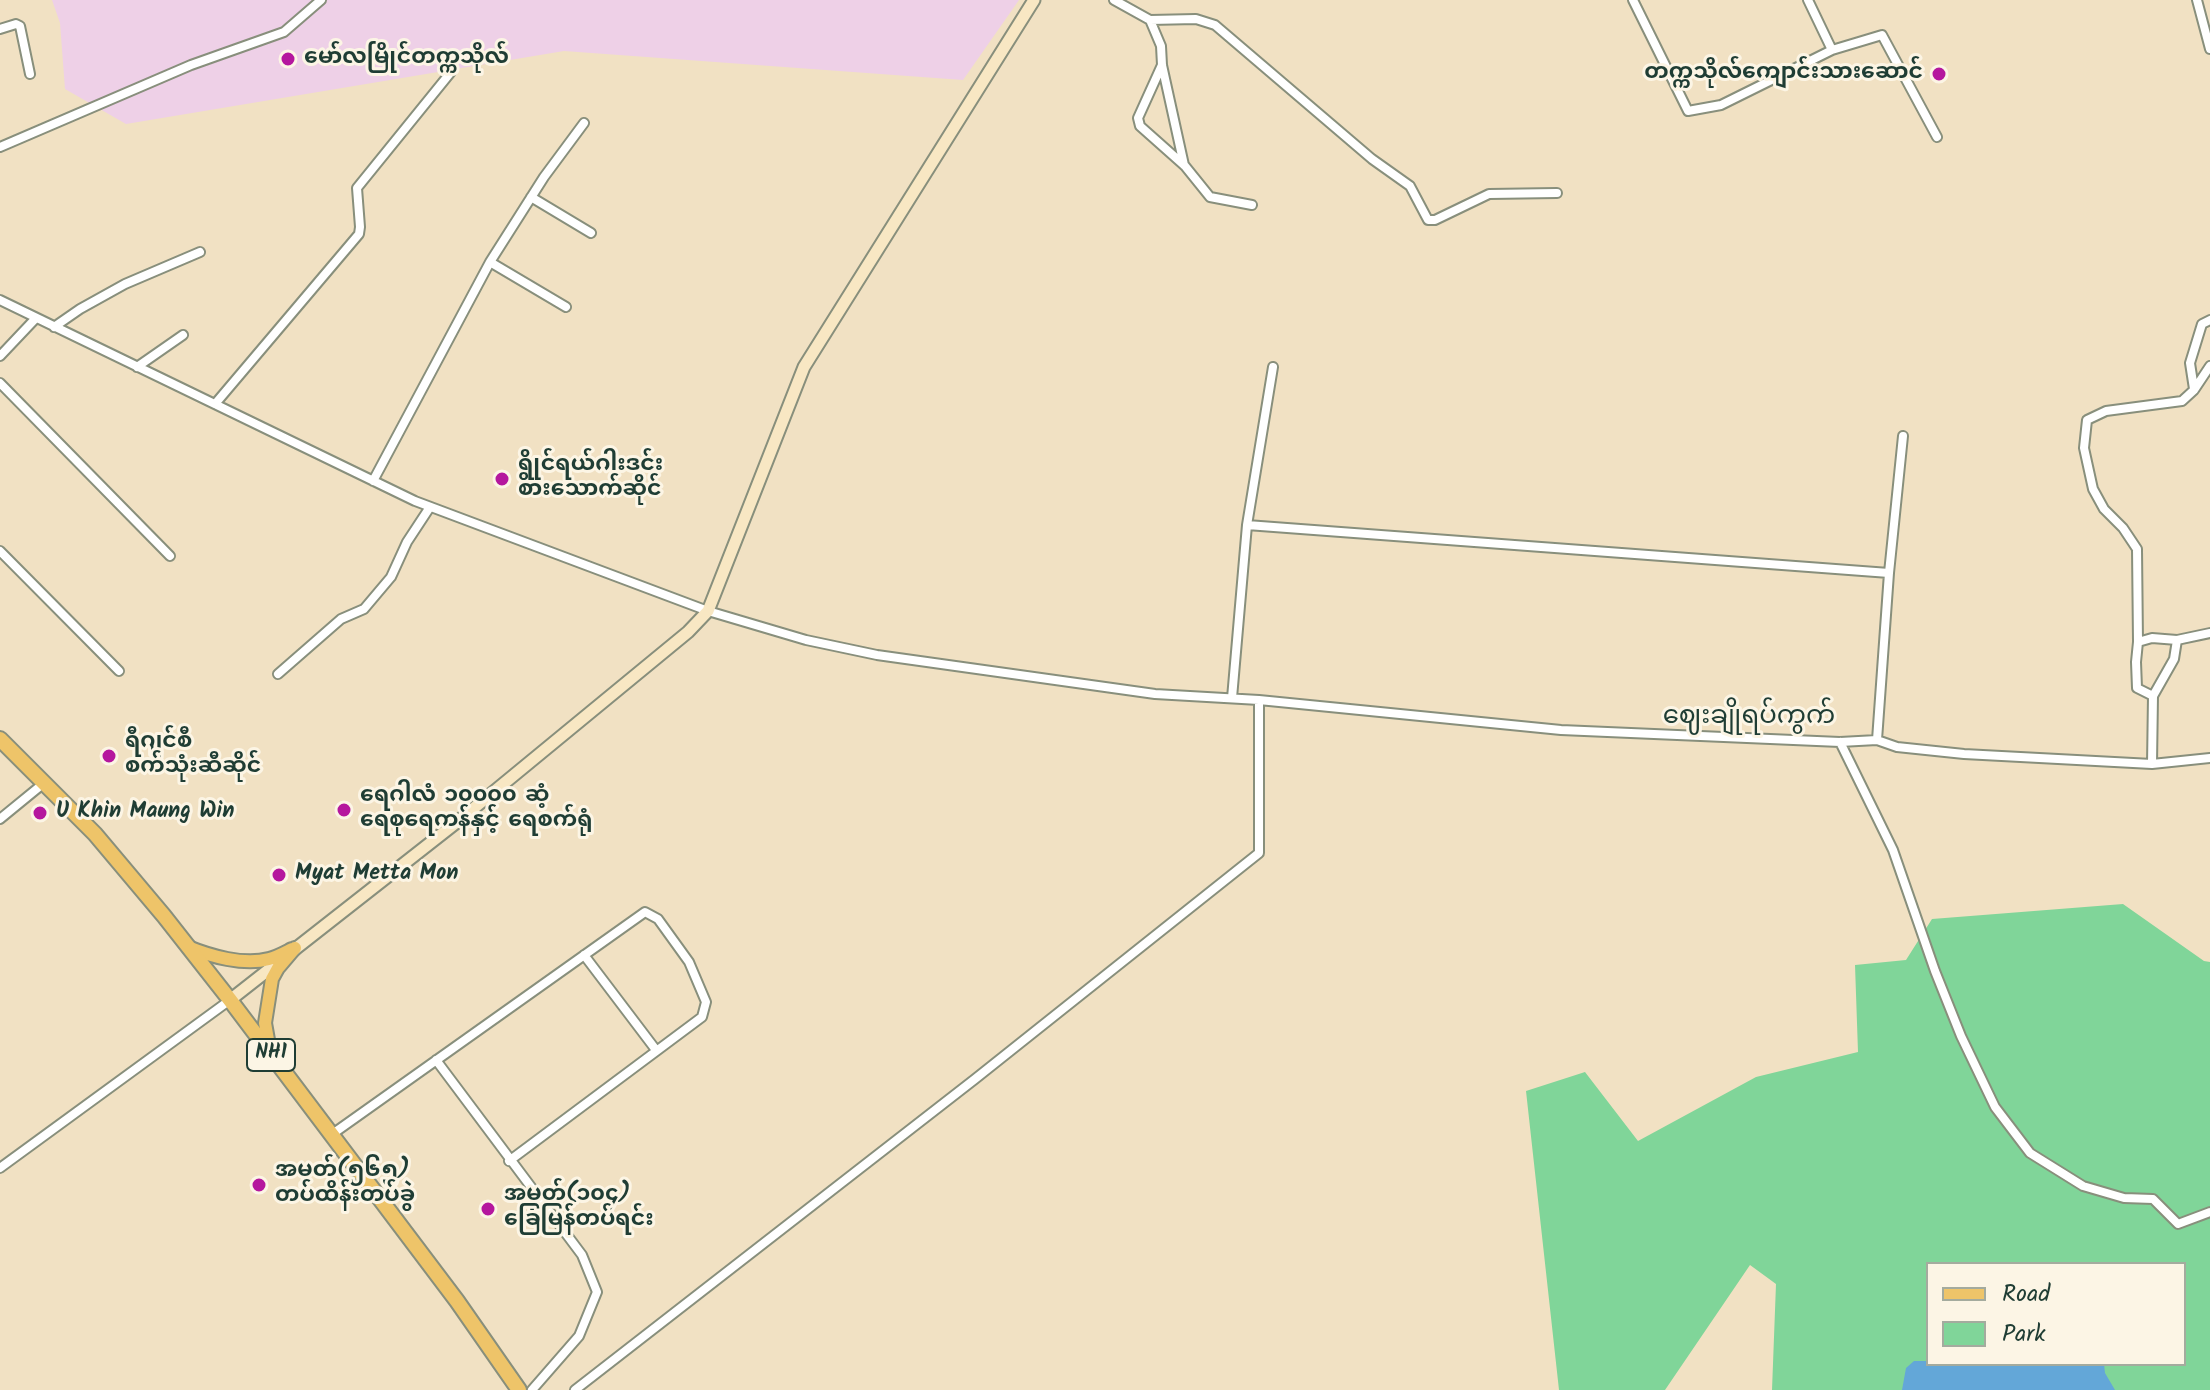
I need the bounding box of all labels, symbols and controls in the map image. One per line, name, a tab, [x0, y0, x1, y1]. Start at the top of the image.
place label: မော်လမြိုင်တက္ကသိုလ်	[304, 46, 509, 72]
marker: မော်လမြိုင်တက္ကသိုလ်	[279, 50, 297, 68]
place label: တက္ကသိုလ်ကျောင်းသားဆောင်	[1644, 61, 1923, 87]
marker: တက္ကသိုလ်ကျောင်းသားဆောင်	[1930, 65, 1948, 83]
place label: ရွိုင်ရယ်ဂါးဒင်း စားသောက်ဆိုင်	[518, 453, 663, 504]
marker: ရွိုင်ရယ်ဂါးဒင်း စားသောက်ဆိုင်	[493, 470, 511, 488]
district label: ဈေးချိုရပ်ကွက်	[1663, 703, 1835, 735]
place label: ရီဂျင်စီ စက်သုံးဆီဆိုင်	[125, 730, 261, 782]
marker: ရီဂျင်စီ စက်သုံးဆီဆိုင်	[100, 747, 118, 765]
place label: ရေဂါလံ ၁၀၀၀၀ ဆံ့ ရေစုရေကန်နှင့် ရေစက်ရုံ	[360, 784, 593, 836]
place label: U Khin Maung Win	[56, 800, 235, 826]
marker: ရေဂါလံ ၁၀၀၀၀ ဆံ့ ရေစုရေကန်နှင့် ရေစက်ရုံ	[335, 801, 353, 819]
marker: U Khin Maung Win	[31, 804, 49, 822]
place label: Myat Metta Mon	[295, 862, 458, 888]
marker: Myat Metta Mon	[270, 866, 288, 884]
road number: NH1	[247, 1039, 295, 1071]
place label: အမှတ်(၅၆၅) တပ်ထိန်းတပ်ခွဲ	[275, 1159, 415, 1210]
marker: အမှတ်(၅၆၅) တပ်ထိန်းတပ်ခွဲ	[250, 1176, 268, 1194]
place label: အမှတ်(၁၀၄) ခြေမြန်တပ်ရင်း	[504, 1183, 654, 1234]
marker: အမှတ်(၁၀၄) ခြေမြန်တပ်ရင်း	[479, 1200, 497, 1218]
legend	[1926, 1262, 2186, 1366]
text: Road	[2002, 1275, 2050, 1314]
text: Park	[2002, 1315, 2046, 1354]

